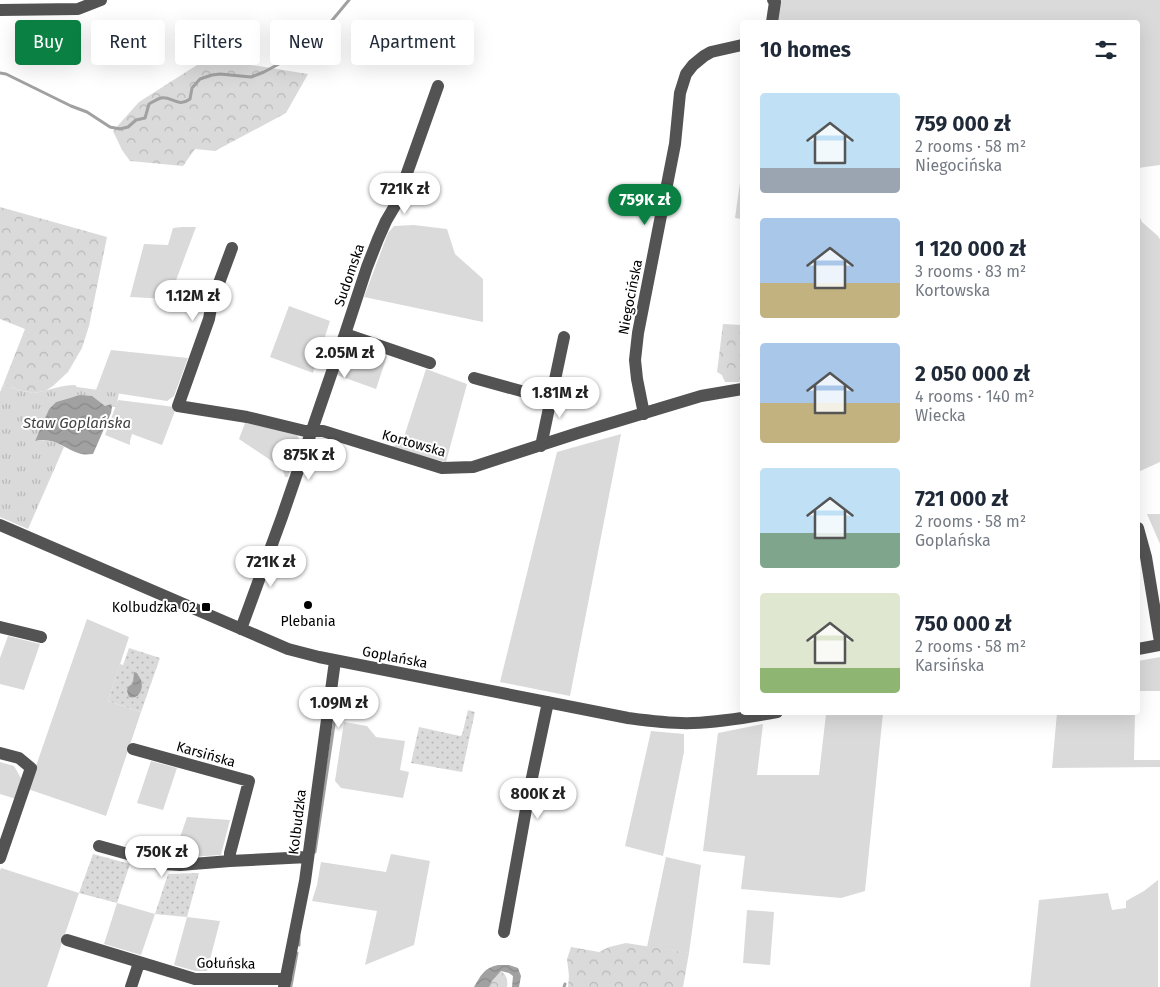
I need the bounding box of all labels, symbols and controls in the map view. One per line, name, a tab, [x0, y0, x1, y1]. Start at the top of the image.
chip: Buy	[15, 20, 81, 65]
chip: Rent	[91, 20, 165, 65]
chip: Filters	[175, 20, 260, 65]
chip: New	[270, 20, 341, 65]
chip: Apartment	[351, 20, 474, 65]
icon: filters	[1092, 36, 1120, 64]
text: 10 homes	[760, 37, 851, 63]
text: 759 000 zł	[915, 111, 1011, 137]
icon: home	[800, 113, 860, 173]
text: 2 rooms · 58 m²	[915, 137, 1026, 156]
text: Niegocińska	[915, 156, 1002, 175]
pin: 721K zł	[359, 172, 451, 215]
text: 721K zł	[380, 179, 430, 198]
pin: 759K zł	[599, 184, 691, 226]
text: 759K zł	[619, 190, 671, 209]
text: 1 120 000 zł	[915, 236, 1026, 262]
icon: home	[800, 238, 860, 298]
street label: Sudomska	[331, 241, 368, 309]
street label: Niegocińska	[615, 258, 646, 336]
text: 3 rooms · 83 m²	[915, 262, 1026, 281]
pin: 1.12M zł	[141, 280, 245, 322]
text: Kortowska	[915, 281, 990, 300]
text: 1.12M zł	[166, 286, 220, 305]
pin: 2.05M zł	[293, 336, 397, 379]
text: 2.05M zł	[315, 343, 375, 362]
text: 2 050 000 zł	[915, 361, 1030, 387]
icon: home	[800, 363, 860, 423]
pin: 1.81M zł	[508, 376, 612, 419]
text: 1.81M zł	[532, 383, 588, 402]
text: 4 rooms · 140 m²	[915, 387, 1034, 406]
text: Wiecka	[915, 406, 966, 425]
water label: Staw Goplańska	[22, 414, 131, 432]
street label: Kortowska	[380, 426, 448, 461]
pin: 875K zł	[263, 438, 355, 481]
text: 875K zł	[283, 445, 335, 464]
text: 721 000 zł	[915, 486, 1008, 512]
icon: home	[800, 488, 860, 548]
text: 2 rooms · 58 m²	[915, 512, 1026, 531]
text: Goplańska	[915, 531, 991, 550]
pin: 721K zł	[225, 546, 317, 588]
text: 721K zł	[246, 552, 296, 571]
place label: Kolbudzka 02	[112, 599, 196, 616]
marker: Plebania	[302, 599, 314, 611]
marker: Kolbudzka 02	[200, 601, 212, 613]
text: 750 000 zł	[915, 611, 1012, 637]
place label: Plebania	[280, 613, 336, 630]
icon: home	[800, 613, 860, 673]
text: 2 rooms · 58 m²	[915, 637, 1026, 656]
street label: Goplańska	[361, 643, 429, 672]
text: Karsińska	[915, 656, 984, 675]
pin: 1.09M zł	[287, 686, 391, 729]
text: 1.09M zł	[310, 693, 368, 712]
street label: Karsińska	[174, 738, 237, 771]
pin: 800K zł	[492, 778, 584, 820]
text: 800K zł	[511, 784, 565, 803]
street label: Kolbudzka	[285, 788, 310, 856]
pin: 750K zł	[116, 836, 208, 878]
text: 750K zł	[136, 842, 188, 861]
street label: Gołuńska	[196, 954, 256, 973]

